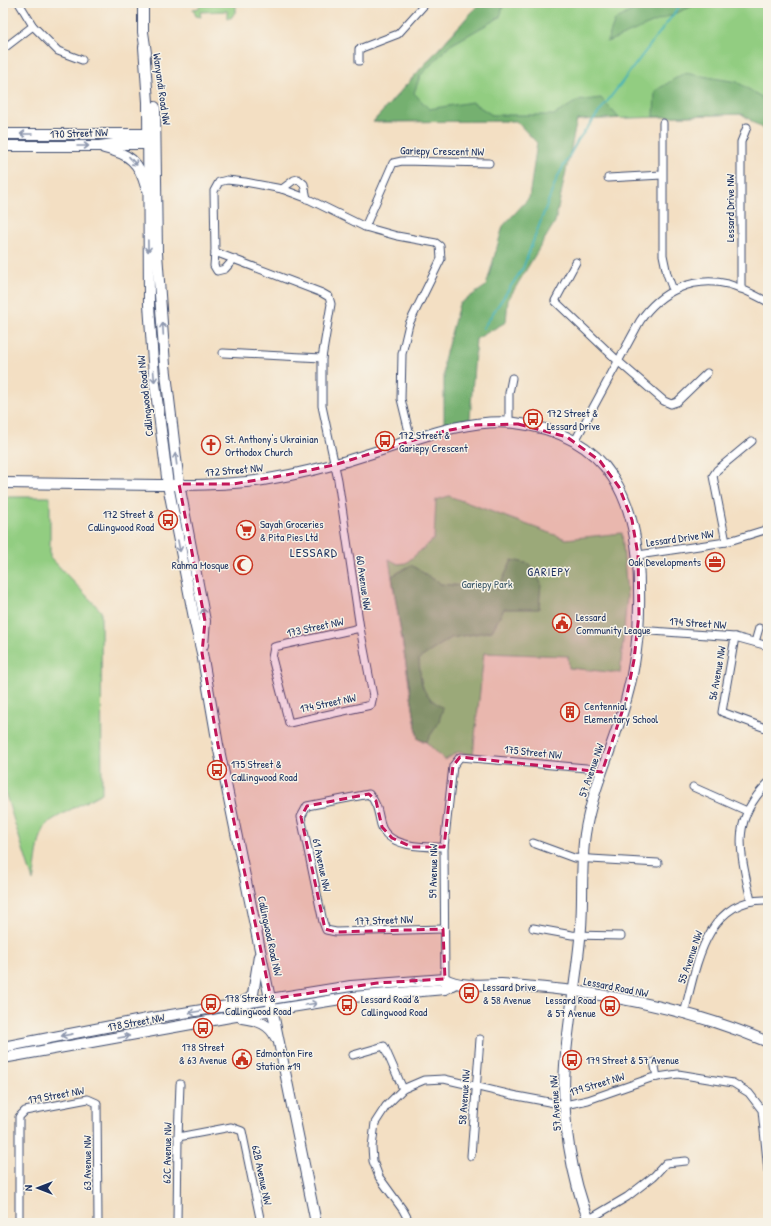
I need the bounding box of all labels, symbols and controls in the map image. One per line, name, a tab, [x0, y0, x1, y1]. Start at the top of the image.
street label: Wanyandi Road NW	[150, 52, 174, 126]
street label: 170 Street NW	[50, 125, 108, 141]
one-way arrow	[20, 130, 33, 138]
one-way arrow	[76, 142, 89, 150]
street label: Gariepy Crescent NW	[400, 143, 484, 159]
one-way arrow	[129, 156, 138, 166]
street label: Lessard Drive NW	[723, 174, 737, 242]
one-way arrow	[144, 239, 152, 252]
one-way arrow	[159, 323, 166, 336]
street label: Callingwood Road NW	[134, 355, 156, 437]
one-way arrow	[151, 369, 158, 382]
place label: 172 Street & Lessard Drive	[547, 406, 601, 433]
bus stop icon: 172 Street & Lessard Drive	[522, 408, 544, 430]
place label: 172 Street & Gariepy Crescent	[399, 428, 468, 455]
bus stop icon: 172 Street & Gariepy Crescent	[374, 430, 396, 452]
place label: St. Anthony's Ukrainian Orthodox Church	[225, 432, 318, 459]
church icon: St. Anthony's Ukrainian Orthodox Church	[200, 434, 222, 456]
one-way arrow	[172, 453, 180, 466]
street label: 172 Street NW	[205, 460, 264, 479]
place label: 172 Street & Callingwood Road	[88, 507, 155, 534]
bus stop icon: 172 Street & Callingwood Road	[157, 509, 179, 531]
place label: Sayah Groceries & Pita Pies Ltd	[260, 517, 323, 544]
supermarket icon: Sayah Groceries & Pita Pies Ltd	[235, 519, 257, 541]
street label: Lessard Drive NW	[645, 526, 715, 550]
one-way arrow	[175, 539, 183, 552]
district label: LESSARD	[290, 543, 338, 561]
office icon: Oak Developments	[704, 551, 726, 573]
mosque icon: Rahma Mosque	[232, 554, 254, 576]
street label: 60 Avenue NW	[353, 555, 375, 611]
place label: Oak Developments	[628, 555, 701, 569]
place label: Rahma Mosque	[172, 558, 230, 572]
district label: GARIEPY	[527, 563, 571, 580]
park label: Gariepy Park	[462, 577, 513, 591]
one-way arrow	[200, 608, 208, 621]
place label: Lessard Community League	[576, 610, 651, 637]
public building icon: Lessard Community League	[551, 612, 573, 634]
street label: 173 Street NW	[285, 614, 345, 640]
street label: 174 Street NW	[669, 614, 727, 632]
street label: 56 Avenue NW	[705, 645, 729, 701]
street label: 174 Street NW	[299, 690, 357, 716]
place label: Centennial Elementary School	[584, 699, 658, 726]
building icon: Centennial Elementary School	[559, 701, 581, 723]
street label: 57 Avenue NW	[575, 741, 607, 799]
street label: 175 Street NW	[504, 742, 562, 762]
place label: 175 Street & Callingwood Road	[231, 757, 298, 784]
bus stop icon: 175 Street & Callingwood Road	[206, 759, 228, 781]
street label: 61 Avenue NW	[310, 837, 335, 893]
street label: 59 Avenue NW	[426, 844, 440, 898]
street label: Callingwood Road NW	[255, 895, 285, 977]
street label: 177 Street NW	[355, 912, 414, 928]
street label: 55 Avenue NW	[674, 929, 706, 985]
street label: Lessard Road NW	[583, 974, 650, 1000]
one-way arrow	[411, 977, 424, 984]
place label: Lessard Drive & 58 Avenue	[483, 980, 537, 1007]
bus stop icon: Lessard Drive & 58 Avenue	[458, 982, 480, 1004]
place label: 178 Street & Callingwood Road	[225, 991, 292, 1018]
place label: Lessard Road & Callingwood Road	[361, 992, 428, 1019]
bus stop icon: 178 Street & Callingwood Road	[200, 993, 222, 1015]
place label: Lessard Road & 57 Avenue	[546, 993, 597, 1020]
bus stop icon: Lessard Road & Callingwood Road	[336, 994, 358, 1016]
bus stop icon: Lessard Road & 57 Avenue	[599, 995, 621, 1017]
one-way arrow	[305, 1000, 318, 1008]
one-way arrow	[189, 1008, 202, 1016]
street label: 178 Street NW	[106, 1010, 166, 1034]
bus stop icon: 178 Street & 63 Avenue	[192, 1017, 214, 1039]
one-way arrow	[61, 1031, 74, 1039]
one-way arrow	[117, 1032, 130, 1040]
place label: 178 Street & 63 Avenue	[179, 1040, 228, 1067]
place label: Edmonton Fire Station #19	[256, 1046, 314, 1073]
public building icon: Edmonton Fire Station #19	[231, 1048, 253, 1070]
bus stop icon: 179 Street & 57 Avenue	[561, 1049, 583, 1071]
place label: 179 Street & 57 Avenue	[586, 1053, 680, 1067]
street label: 58 Avenue NW	[455, 1069, 473, 1125]
street label: 179 Street NW	[568, 1069, 626, 1099]
street label: 57 Avenue NW	[546, 1075, 564, 1131]
street label: 179 Street NW	[27, 1083, 85, 1107]
street label: 62C Avenue NW	[159, 1122, 175, 1184]
street label: 63 Avenue NW	[80, 1135, 94, 1190]
street label: 62B Avenue NW	[249, 1144, 275, 1206]
north arrow	[18, 1168, 58, 1208]
text: N	[21, 1185, 35, 1191]

